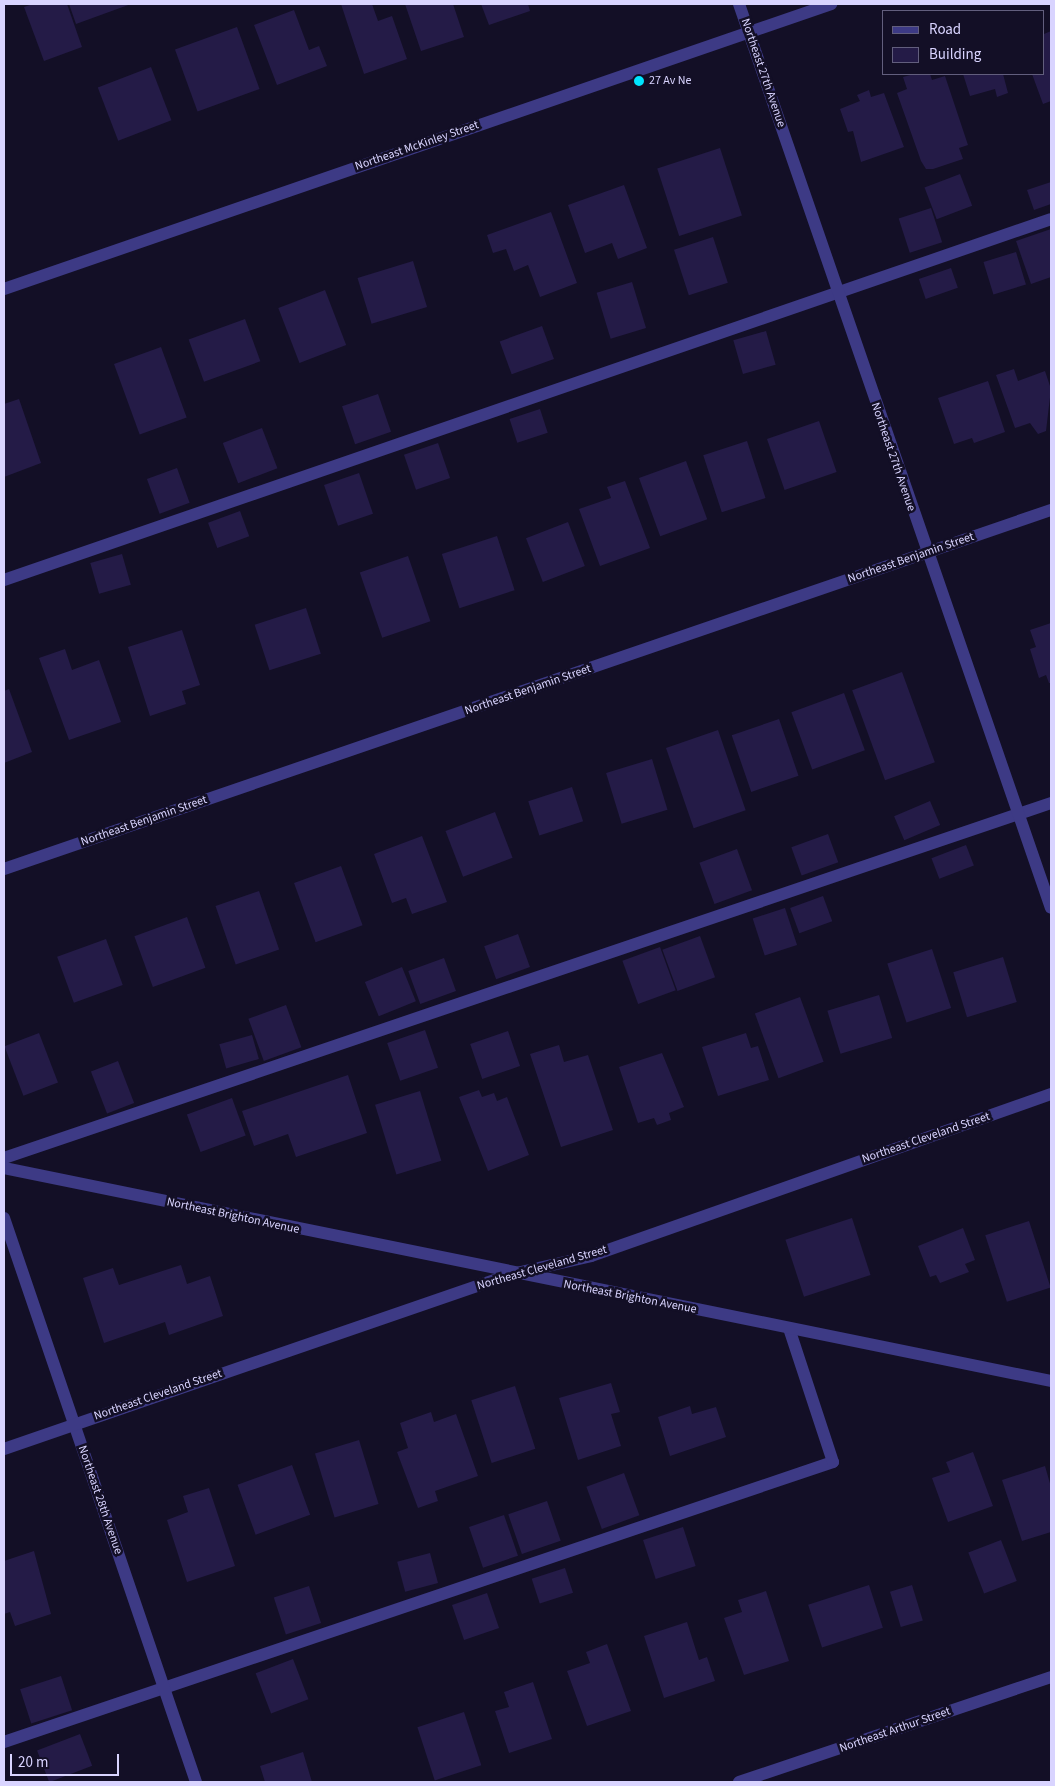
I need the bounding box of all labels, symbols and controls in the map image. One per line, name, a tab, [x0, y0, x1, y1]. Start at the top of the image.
legend	[882, 10, 1045, 75]
street label: Northeast 27th Avenue	[738, 17, 788, 129]
text: Road	[929, 19, 961, 40]
text: Building	[929, 44, 981, 65]
place label: 27 Av Ne	[649, 74, 691, 88]
marker: 27 Av Ne	[633, 75, 645, 87]
street label: Northeast McKinley Street	[353, 118, 481, 174]
street label: Northeast 27th Avenue	[868, 401, 918, 513]
street label: Northeast Benjamin Street	[846, 530, 976, 586]
street label: Northeast Benjamin Street	[463, 662, 593, 718]
street label: Northeast Benjamin Street	[79, 793, 209, 849]
street label: Northeast Cleveland Street	[860, 1109, 992, 1167]
street label: Northeast Brighton Avenue	[165, 1195, 301, 1237]
street label: Northeast Cleveland Street	[475, 1243, 609, 1293]
street label: Northeast Brighton Avenue	[562, 1277, 698, 1317]
street label: Northeast Cleveland Street	[92, 1366, 224, 1424]
street label: Northeast 28th Avenue	[75, 1444, 125, 1556]
street label: Northeast Arthur Street	[838, 1704, 952, 1756]
scale bar	[12, 1744, 121, 1776]
text: 20 m	[18, 1752, 48, 1773]

